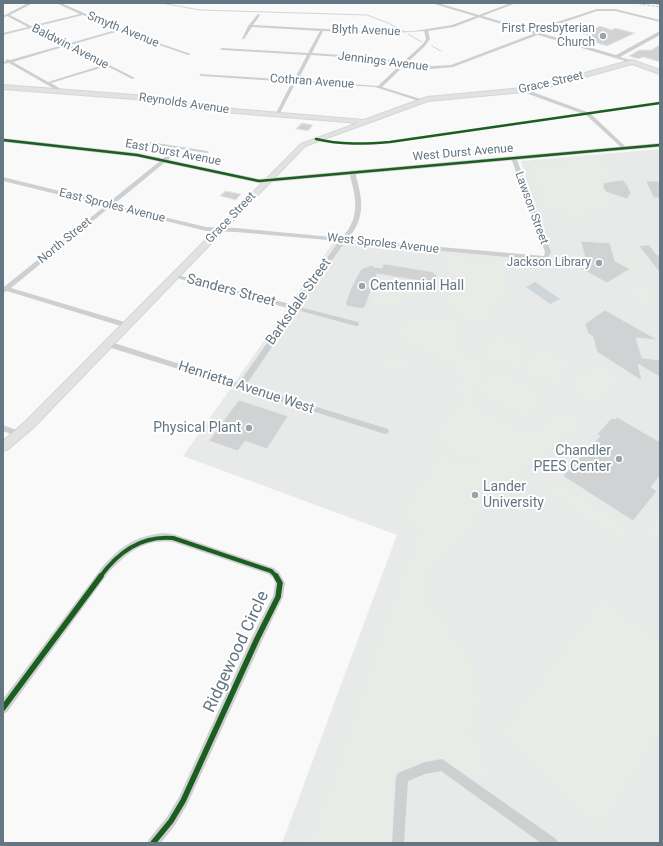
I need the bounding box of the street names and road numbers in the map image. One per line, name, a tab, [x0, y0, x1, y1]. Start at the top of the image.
street label: Smyth Avenue	[85, 9, 161, 51]
street label: Baldwin Avenue	[29, 21, 111, 73]
street label: Blyth Avenue	[331, 23, 401, 39]
street label: Jennings Avenue	[337, 49, 429, 75]
street label: Grace Street	[517, 69, 585, 97]
street label: Cothran Avenue	[269, 72, 355, 92]
street label: Reynolds Avenue	[138, 91, 230, 117]
street label: East Durst Avenue	[124, 137, 222, 169]
street label: West Durst Avenue	[412, 141, 514, 165]
street label: Lawson Street	[511, 170, 551, 246]
street label: East Sproles Avenue	[57, 186, 167, 226]
street label: Grace Street	[203, 189, 259, 247]
street label: North Street	[35, 215, 95, 267]
street label: West Sproles Avenue	[326, 231, 440, 257]
street label: Barksdale Street	[263, 255, 335, 349]
street label: Sanders Street	[185, 271, 277, 311]
street label: Henrietta Avenue West	[176, 358, 316, 418]
street label: Ridgewood Circle	[200, 588, 274, 716]

